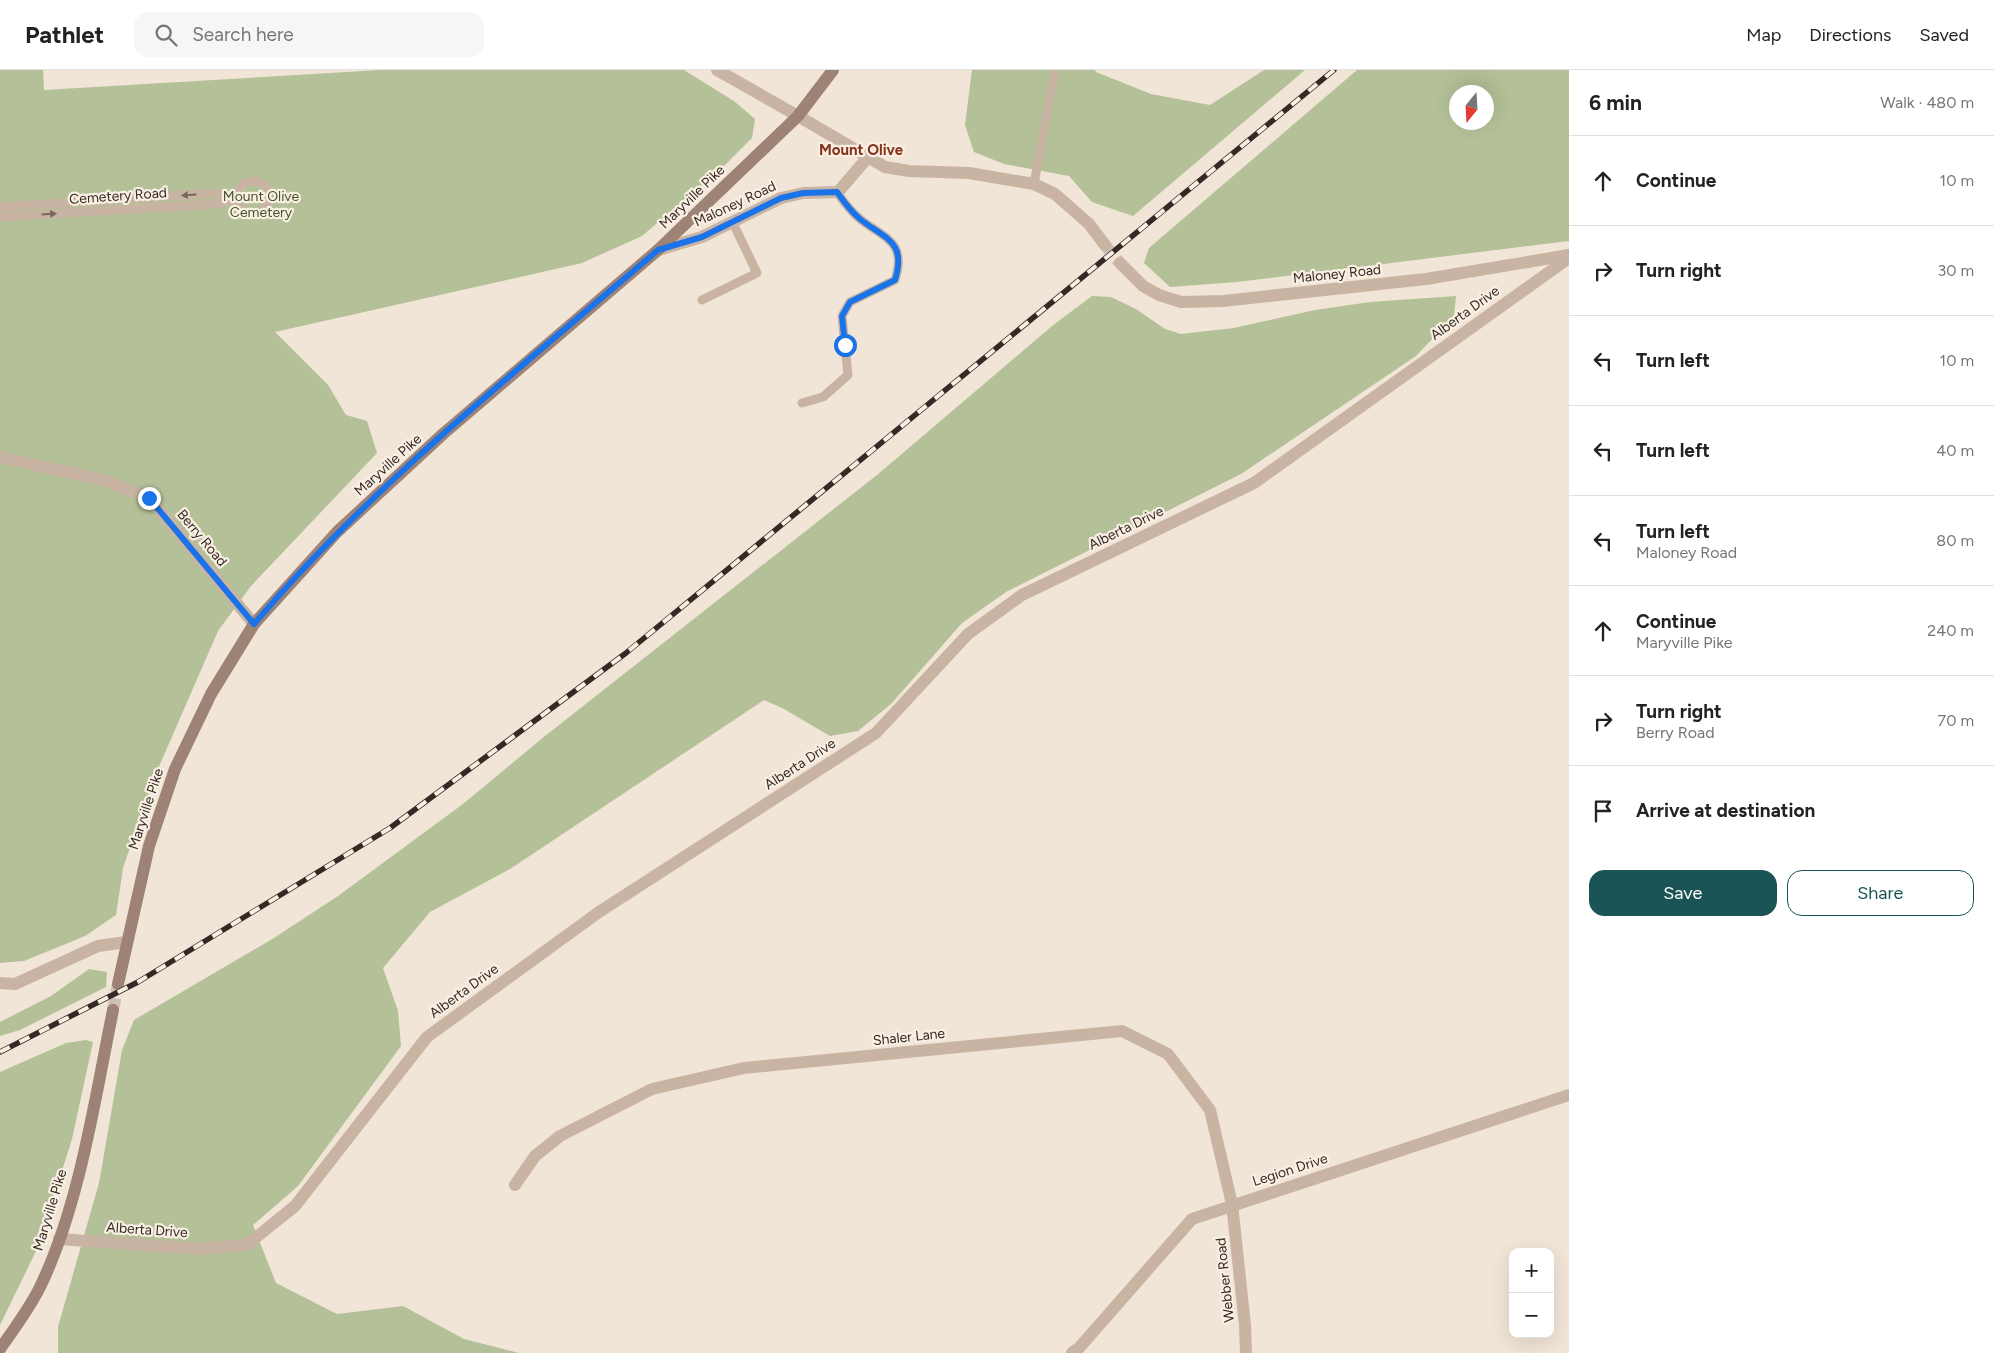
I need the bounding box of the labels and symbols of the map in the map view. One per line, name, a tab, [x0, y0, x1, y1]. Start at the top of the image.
north arrow	[1449, 85, 1494, 130]
district label: Mount Olive	[819, 141, 904, 159]
street label: Maryville Pike	[656, 161, 729, 232]
street label: Maloney Road	[691, 178, 779, 230]
street label: Cemetery Road	[69, 184, 167, 208]
park label: Mount Olive Cemetery	[223, 188, 299, 221]
one-way arrow	[180, 191, 196, 199]
one-way arrow	[41, 210, 57, 218]
street label: Maloney Road	[1292, 261, 1382, 287]
street label: Alberta Drive	[1427, 282, 1503, 344]
route start	[834, 334, 857, 357]
street label: Maryville Pike	[351, 430, 425, 500]
route end	[138, 487, 161, 510]
street label: Alberta Drive	[1086, 502, 1167, 553]
street label: Berry Road	[173, 506, 231, 570]
street label: Alberta Drive	[761, 735, 839, 793]
street label: Maryville Pike	[125, 766, 167, 852]
street label: Alberta Drive	[426, 960, 502, 1022]
street label: Shaler Lane	[872, 1025, 946, 1049]
street label: Legion Drive	[1250, 1150, 1330, 1190]
street label: Maryville Pike	[30, 1167, 71, 1253]
street label: Alberta Drive	[106, 1219, 189, 1241]
street label: Webber Road	[1212, 1237, 1238, 1323]

